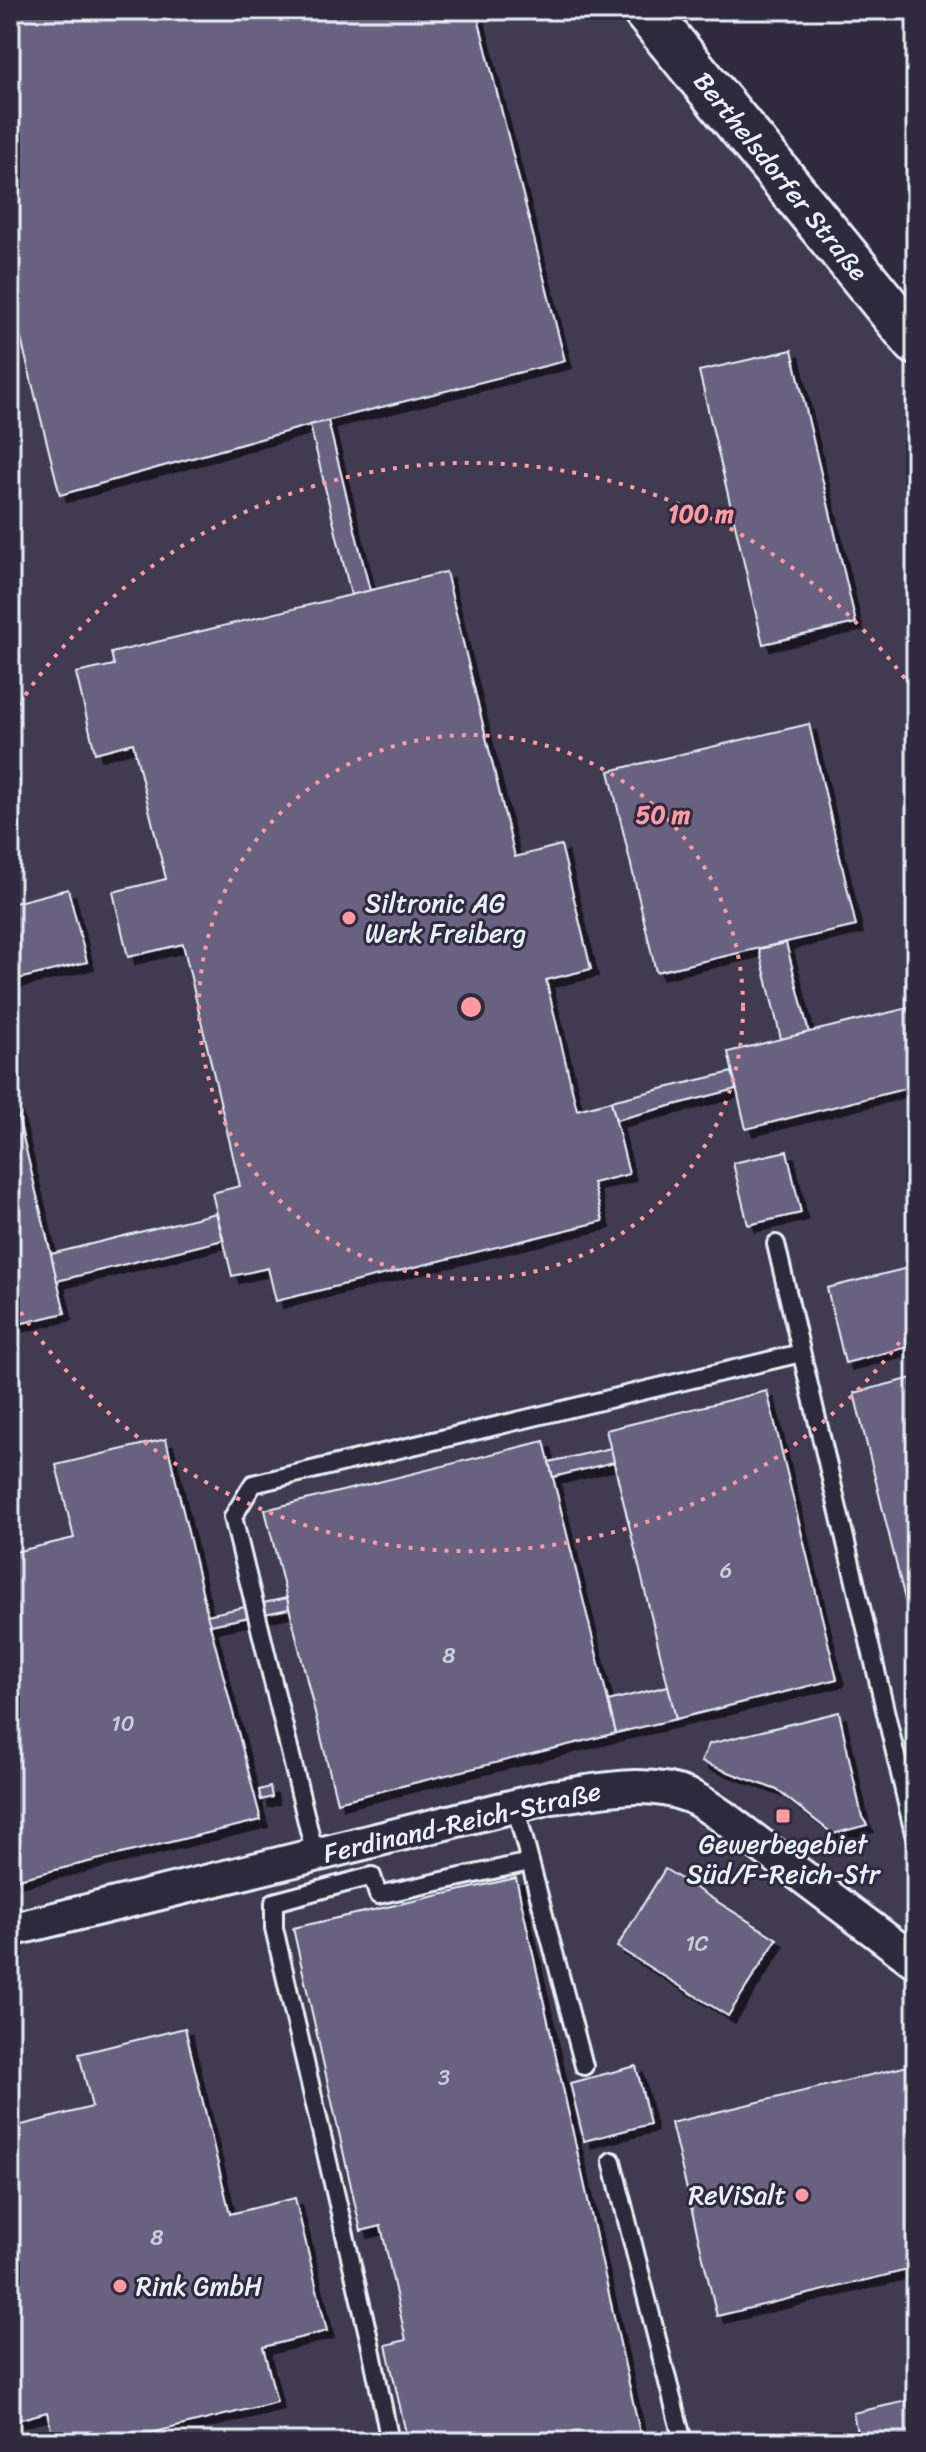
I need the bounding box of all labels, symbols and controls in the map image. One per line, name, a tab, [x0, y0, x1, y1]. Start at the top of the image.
street label: Berthelsdorfer Straße	[682, 61, 881, 292]
text: 100 m	[668, 493, 734, 535]
text: 50 m	[636, 794, 691, 836]
place label: Siltronic AG Werk Freiberg	[365, 880, 526, 956]
marker: Siltronic AG Werk Freiberg	[340, 909, 358, 927]
centre of rings	[457, 993, 485, 1021]
house number: 6	[720, 1551, 732, 1590]
house number: 8	[442, 1636, 456, 1675]
house number: 10	[111, 1704, 135, 1743]
street label: Ferdinand-Reich-Straße	[319, 1768, 605, 1876]
marker: Gewerbegebiet Süd/F-Reich-Str	[774, 1807, 792, 1825]
place label: Gewerbegebiet Süd/F-Reich-Str	[686, 1821, 881, 1897]
house number: 1C	[685, 1924, 709, 1963]
house number: 3	[438, 2058, 450, 2097]
place label: ReViSalt	[689, 2172, 786, 2218]
marker: ReViSalt	[793, 2186, 811, 2204]
house number: 8	[150, 2218, 164, 2257]
place label: Rink GmbH	[136, 2263, 262, 2309]
marker: Rink GmbH	[111, 2277, 129, 2295]

